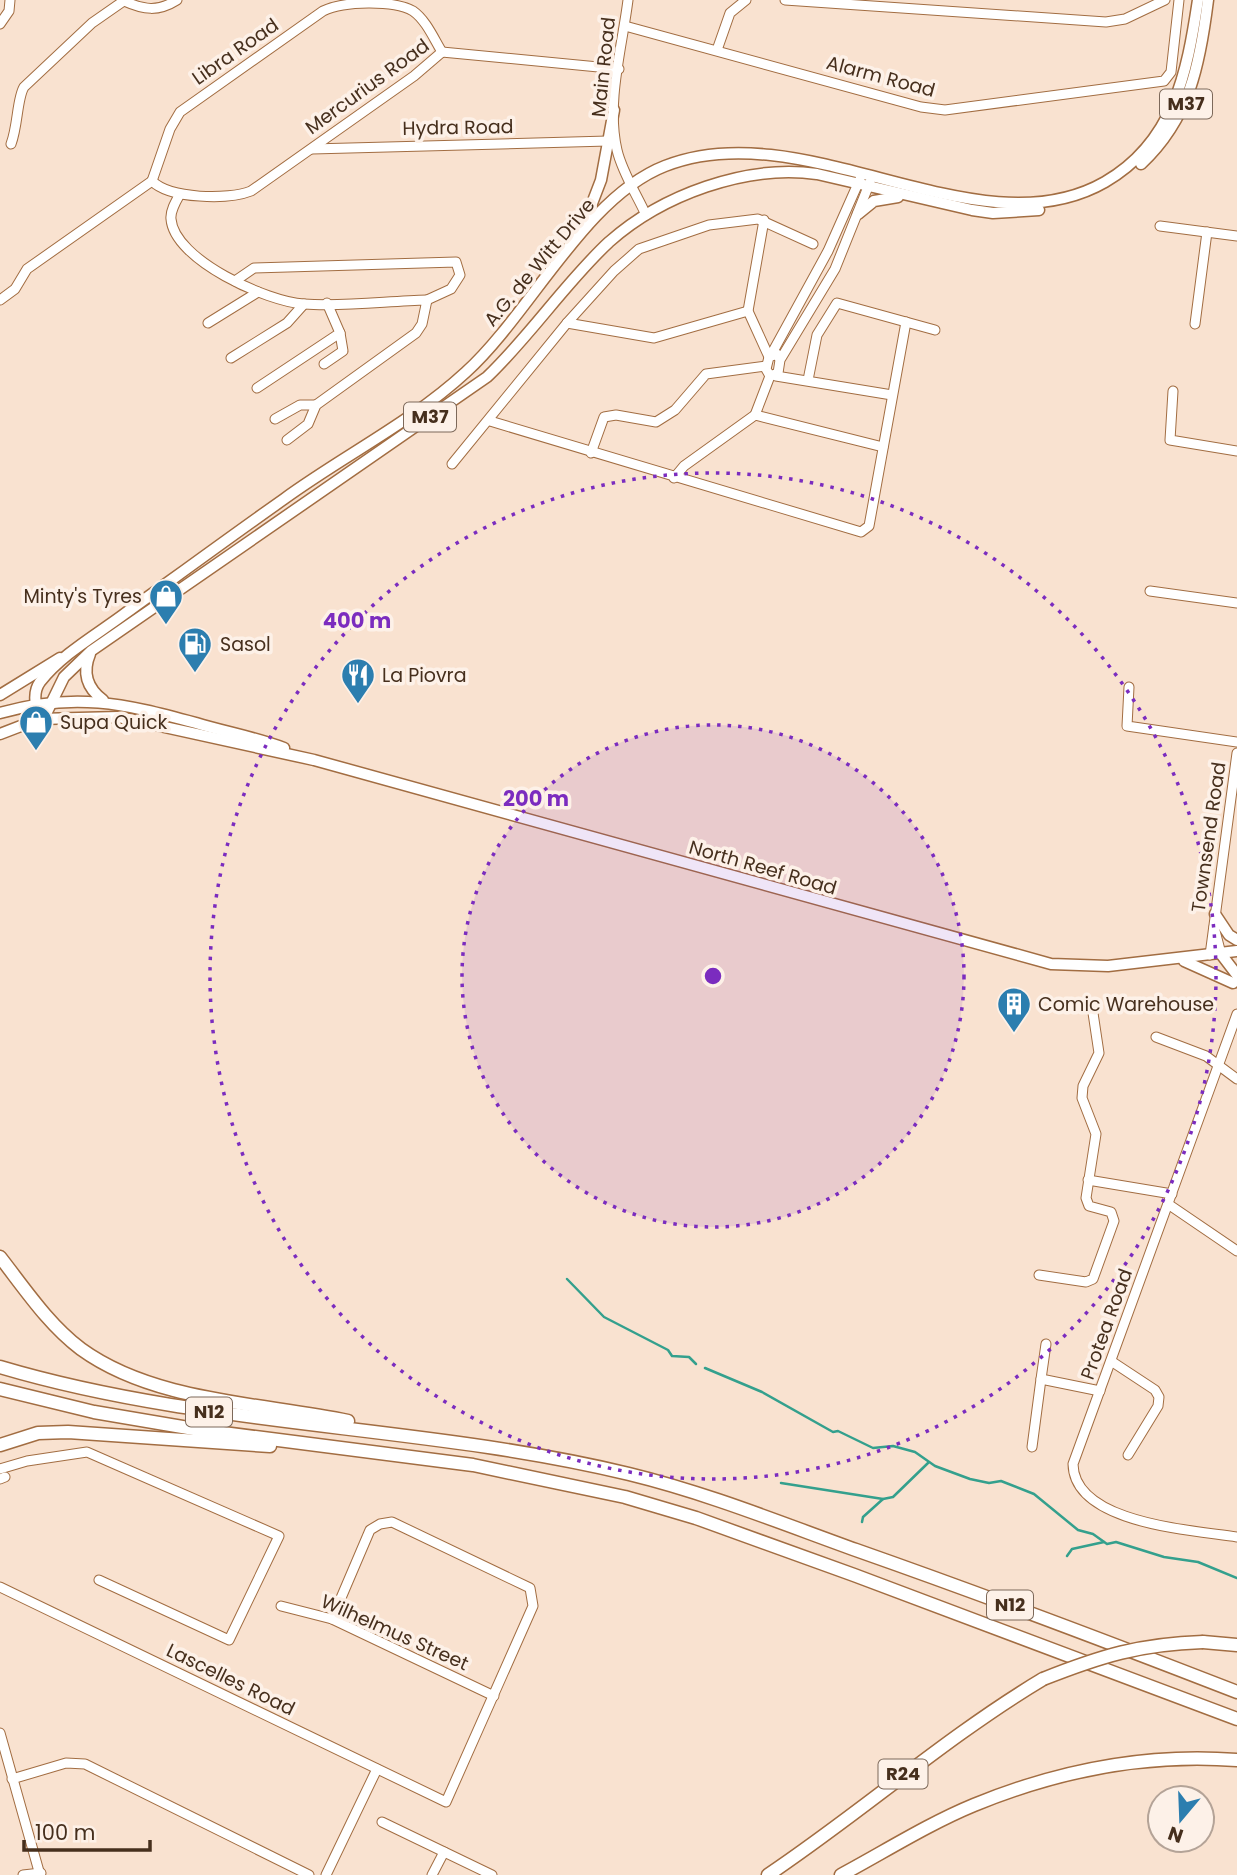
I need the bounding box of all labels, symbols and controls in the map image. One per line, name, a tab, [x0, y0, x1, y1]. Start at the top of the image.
street label: Libra Road	[187, 12, 284, 91]
street label: Main Road	[585, 16, 622, 118]
street label: Mercurius Road	[300, 32, 435, 141]
street label: Alarm Road	[824, 49, 938, 104]
road number: M37	[1160, 90, 1212, 119]
street label: Hydra Road	[402, 113, 514, 142]
street label: A.G. de Witt Drive	[478, 192, 601, 332]
road number: M37	[404, 402, 456, 432]
shop icon: Minty's Tyres	[147, 577, 185, 626]
place label: Minty's Tyres	[23, 583, 142, 610]
text: 400 m	[323, 606, 391, 635]
fuel station icon: Sasol	[176, 625, 214, 674]
place label: Sasol	[220, 631, 271, 658]
restaurant icon: La Piovra	[339, 656, 377, 705]
place label: La Piovra	[382, 662, 467, 689]
shop icon: Supa Quick	[17, 703, 55, 752]
place label: Supa Quick	[60, 709, 167, 736]
street label: Townsend Road	[1185, 760, 1232, 914]
text: 200 m	[503, 784, 569, 813]
street label: North Reef Road	[686, 833, 840, 901]
centre of rings	[701, 964, 725, 988]
building icon: Comic Warehouse	[995, 985, 1033, 1034]
place label: Comic Warehouse	[1038, 991, 1214, 1018]
street label: Protea Road	[1074, 1265, 1139, 1383]
road number: N12	[186, 1398, 232, 1427]
street label: Wilhelmus Street	[317, 1588, 473, 1677]
road number: N12	[987, 1590, 1033, 1620]
street label: Lascelles Road	[162, 1637, 300, 1722]
road number: R24	[878, 1759, 928, 1788]
north arrow	[1146, 1784, 1216, 1854]
scale bar	[24, 1808, 150, 1852]
text: 100 m	[35, 1818, 95, 1847]
text: N	[1164, 1820, 1187, 1850]

